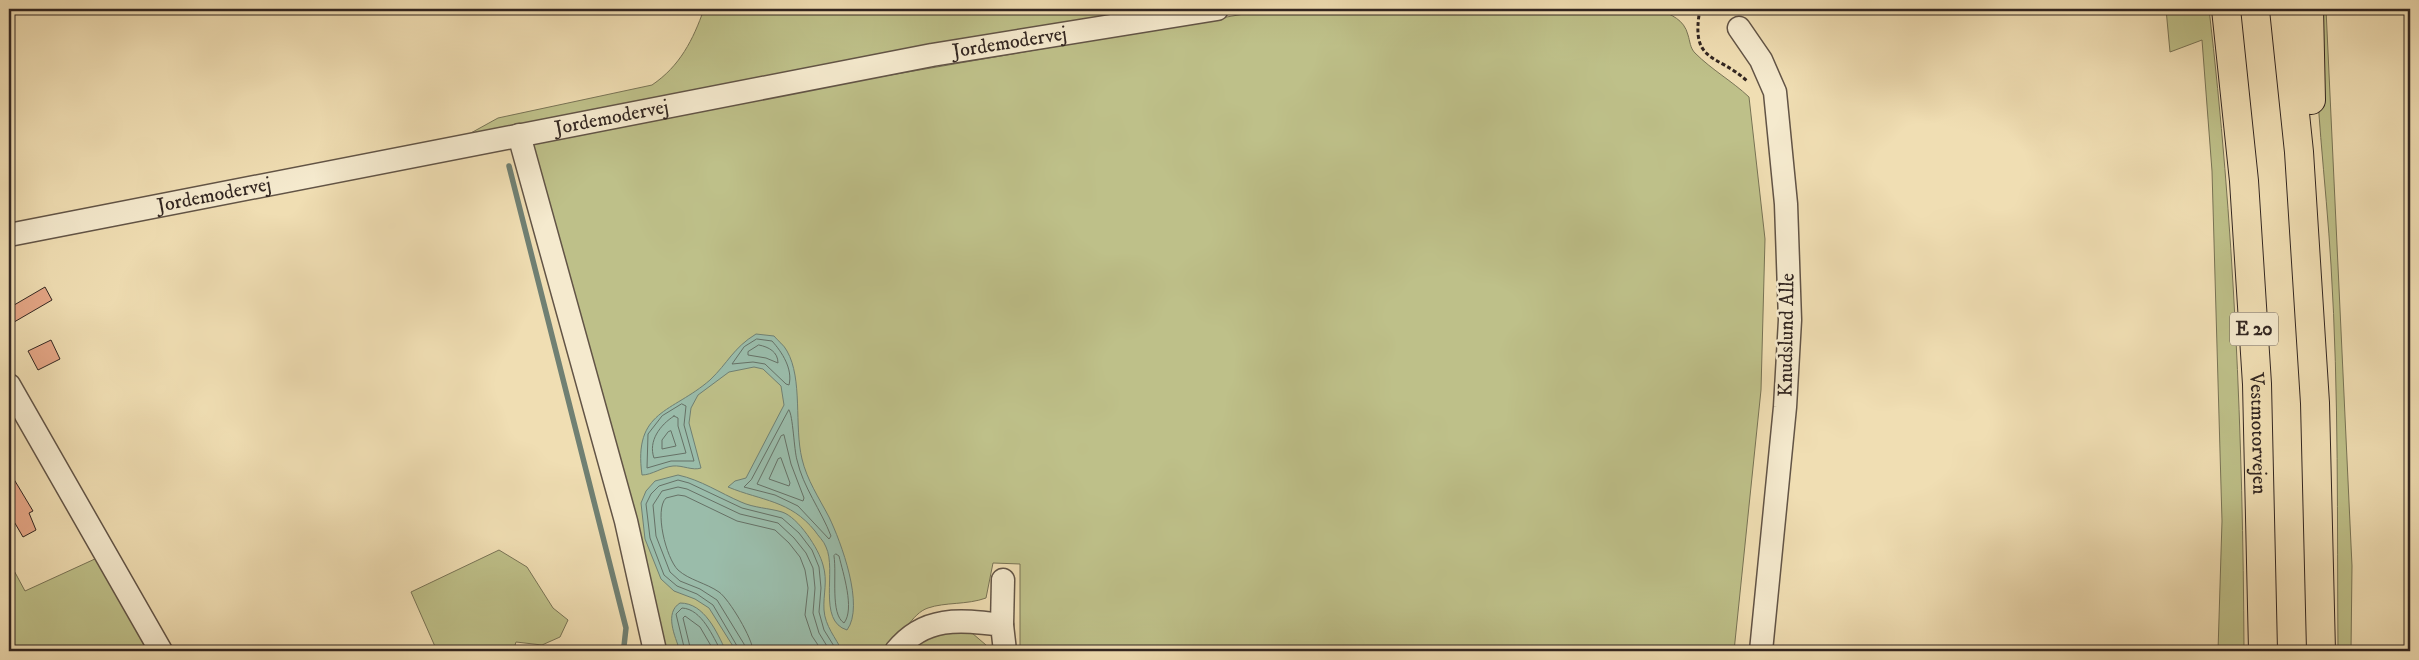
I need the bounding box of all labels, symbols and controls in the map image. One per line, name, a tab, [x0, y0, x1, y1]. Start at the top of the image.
street label: Jordemodervej	[949, 21, 1069, 64]
street label: Jordemodervej	[551, 94, 671, 141]
street label: Jordemodervej	[153, 172, 273, 219]
street label: Knudslund Alle	[1773, 273, 1801, 397]
road number: E 20	[2230, 312, 2278, 346]
street label: Vestmotorvejen	[2244, 371, 2272, 495]

